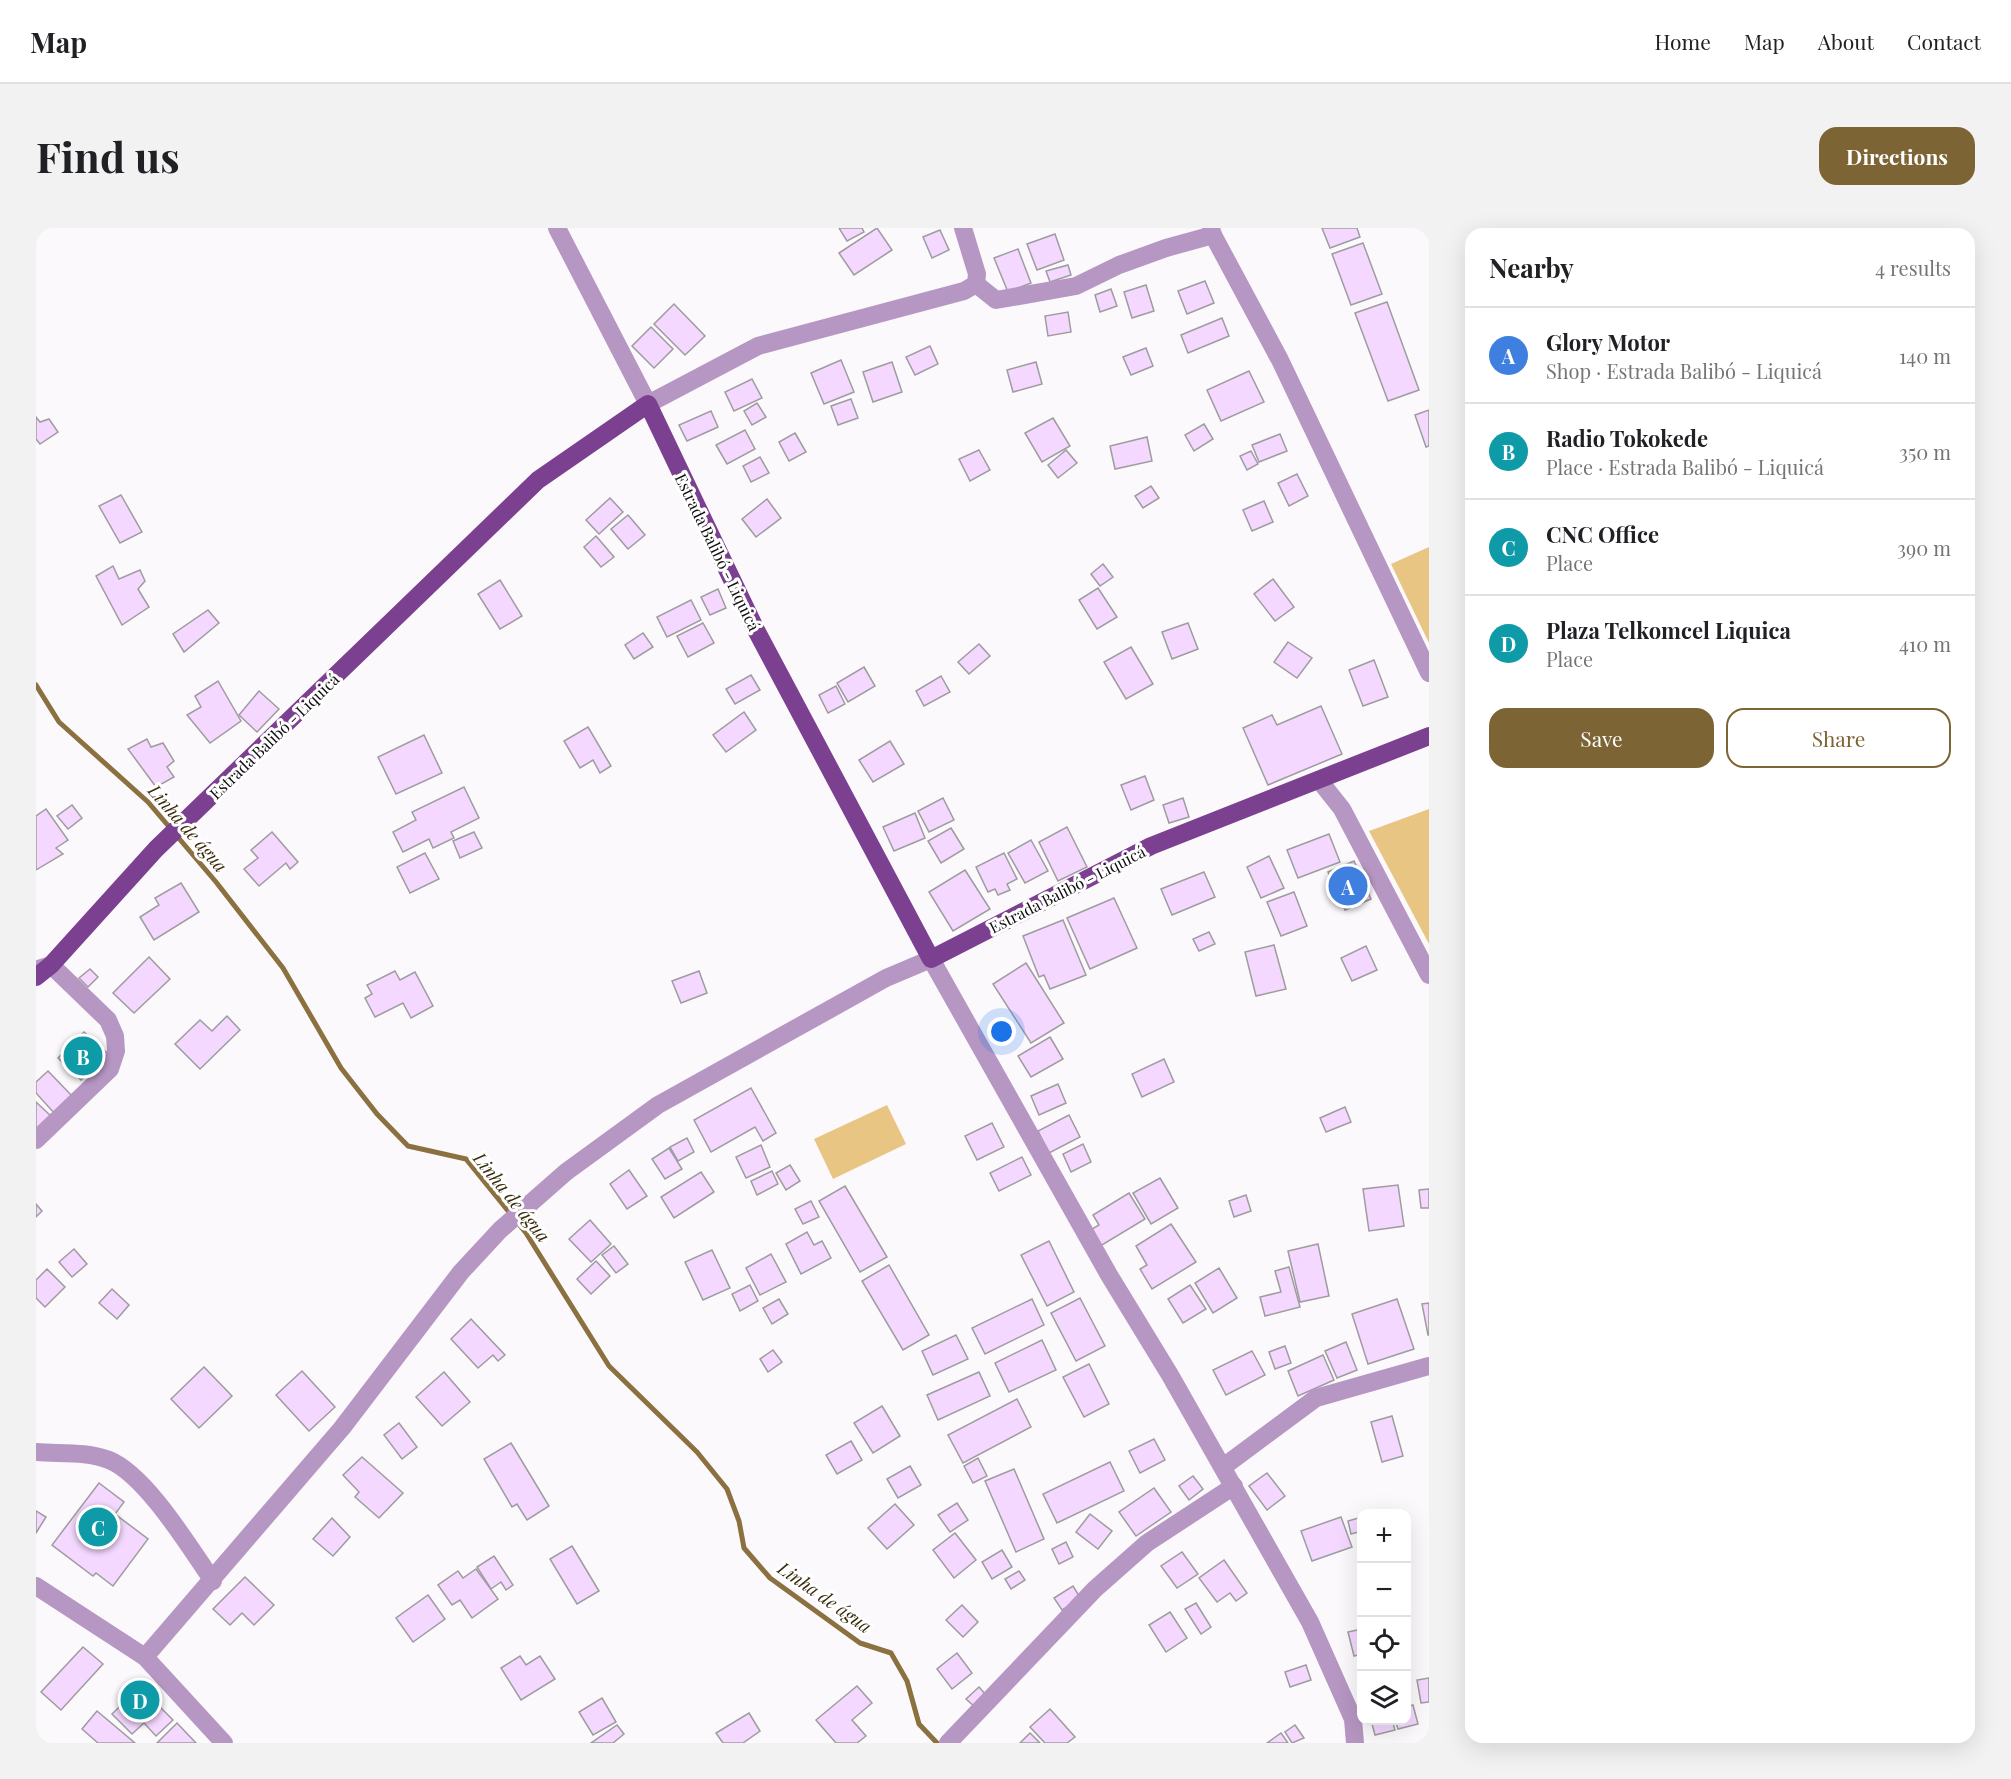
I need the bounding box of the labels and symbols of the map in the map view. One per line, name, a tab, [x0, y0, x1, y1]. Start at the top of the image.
street label: Estrada Balibó - Liquicá	[671, 470, 765, 634]
street label: Estrada Balibó - Liquicá	[205, 669, 343, 803]
water label: Linha de água	[142, 778, 233, 877]
street label: Estrada Balibó - Liquicá	[985, 840, 1149, 938]
pin: A	[1328, 864, 1368, 908]
your location	[987, 1017, 1016, 1046]
pin: B	[64, 1034, 102, 1078]
water label: Linha de água	[468, 1146, 556, 1247]
pin: C	[78, 1504, 118, 1550]
water label: Linha de água	[773, 1555, 877, 1638]
pin: D	[120, 1678, 160, 1722]

